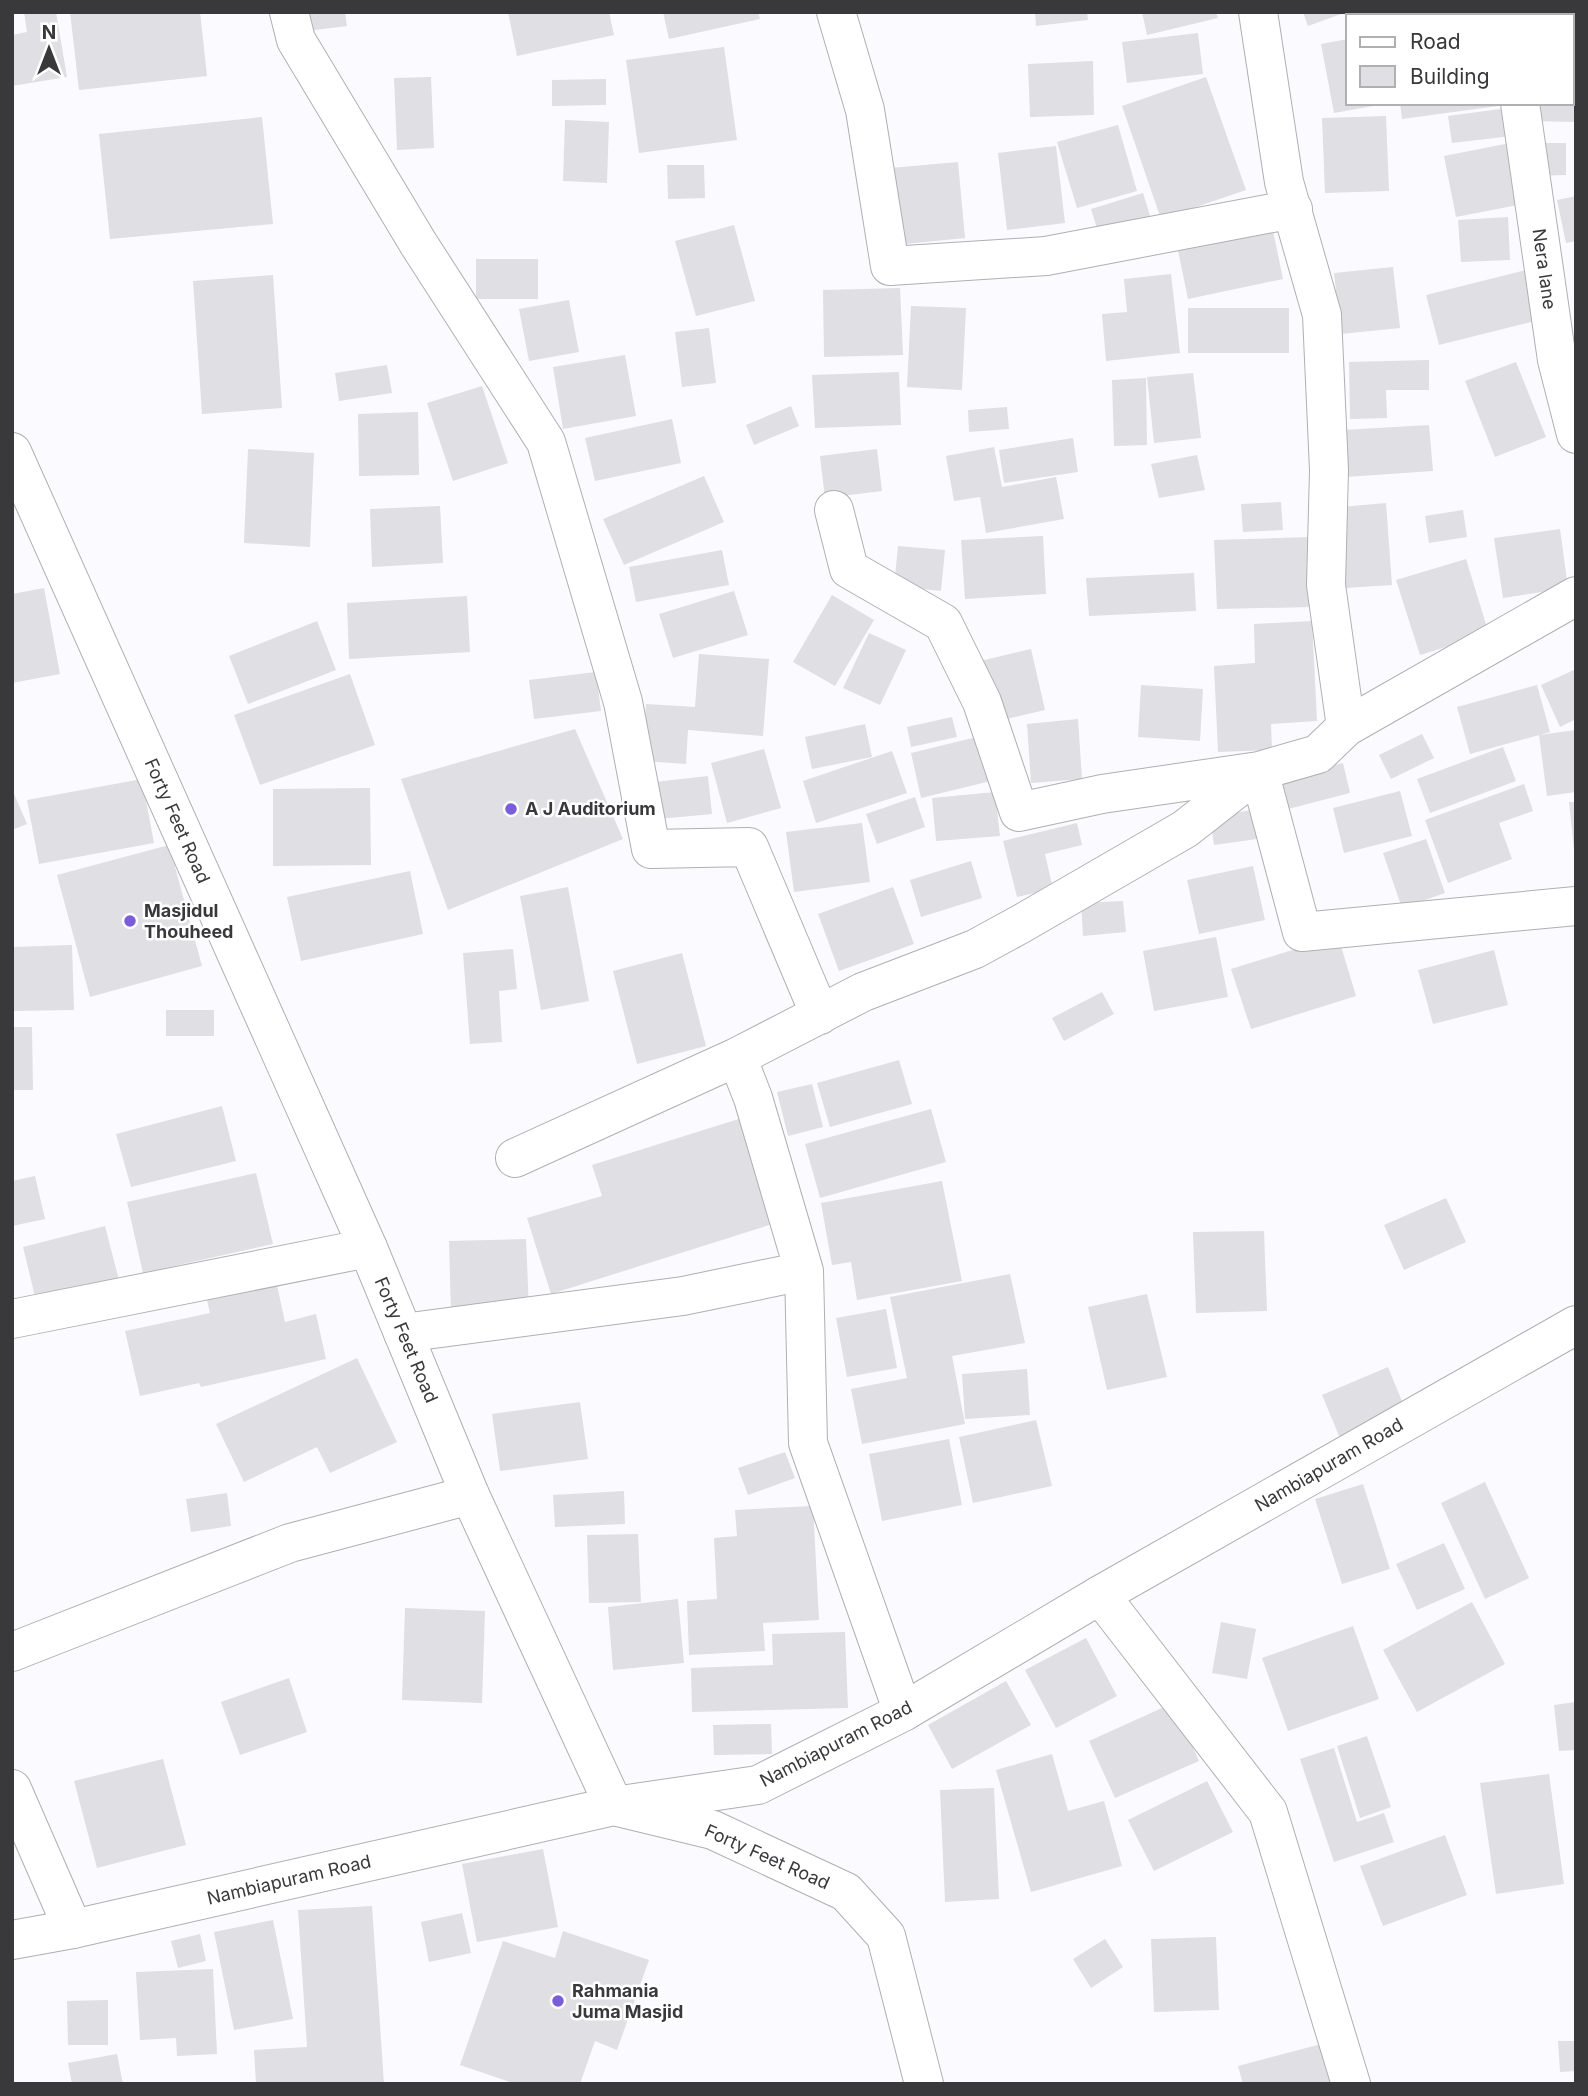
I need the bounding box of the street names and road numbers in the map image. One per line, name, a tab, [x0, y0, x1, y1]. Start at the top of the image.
street label: Nera lane	[1528, 227, 1561, 311]
street label: Forty Feet Road	[141, 755, 214, 886]
street label: Forty Feet Road	[371, 1274, 442, 1406]
street label: Nambiapuram Road	[1251, 1414, 1407, 1516]
street label: Nambiapuram Road	[756, 1696, 915, 1791]
street label: Forty Feet Road	[702, 1820, 833, 1893]
street label: Nambiapuram Road	[205, 1850, 373, 1909]

